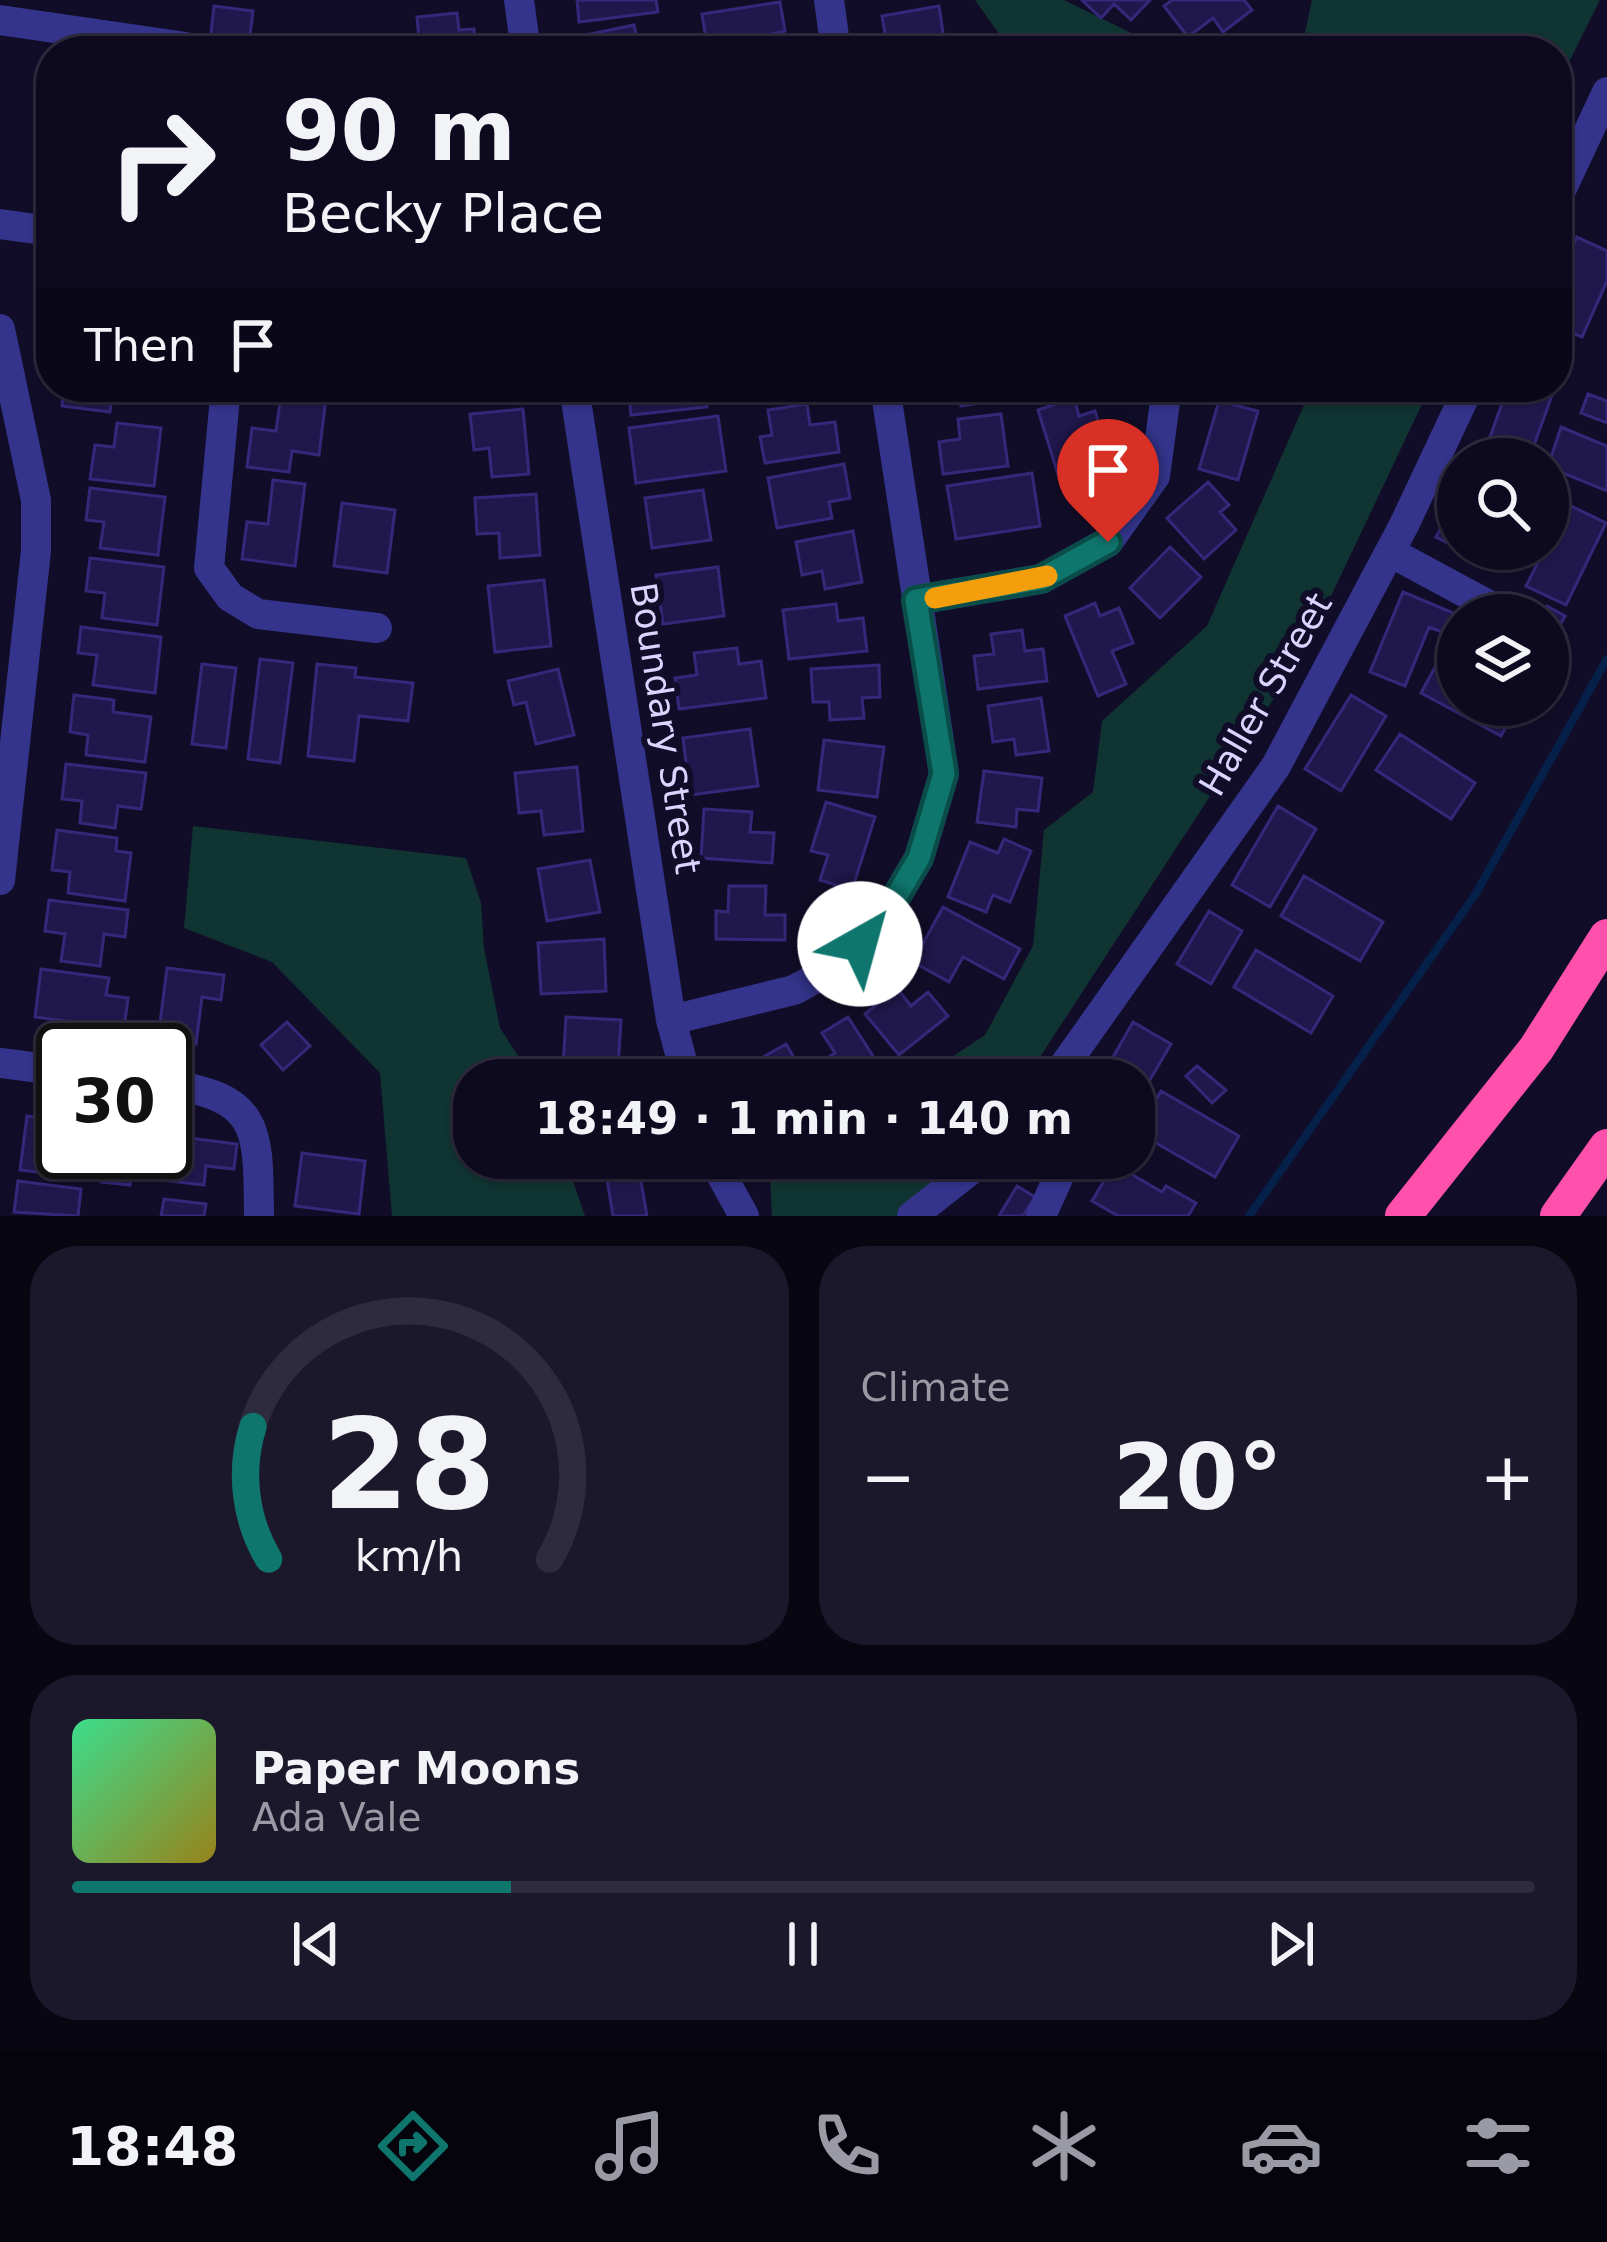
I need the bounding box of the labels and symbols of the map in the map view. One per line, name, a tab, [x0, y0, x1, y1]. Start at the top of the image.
pin	[1057, 419, 1159, 542]
street label: Boundary Street	[622, 580, 709, 877]
street label: Haller Street	[1191, 586, 1340, 803]
position arrow	[797, 881, 923, 1007]
speed limit sign: 30	[36, 1023, 192, 1179]

